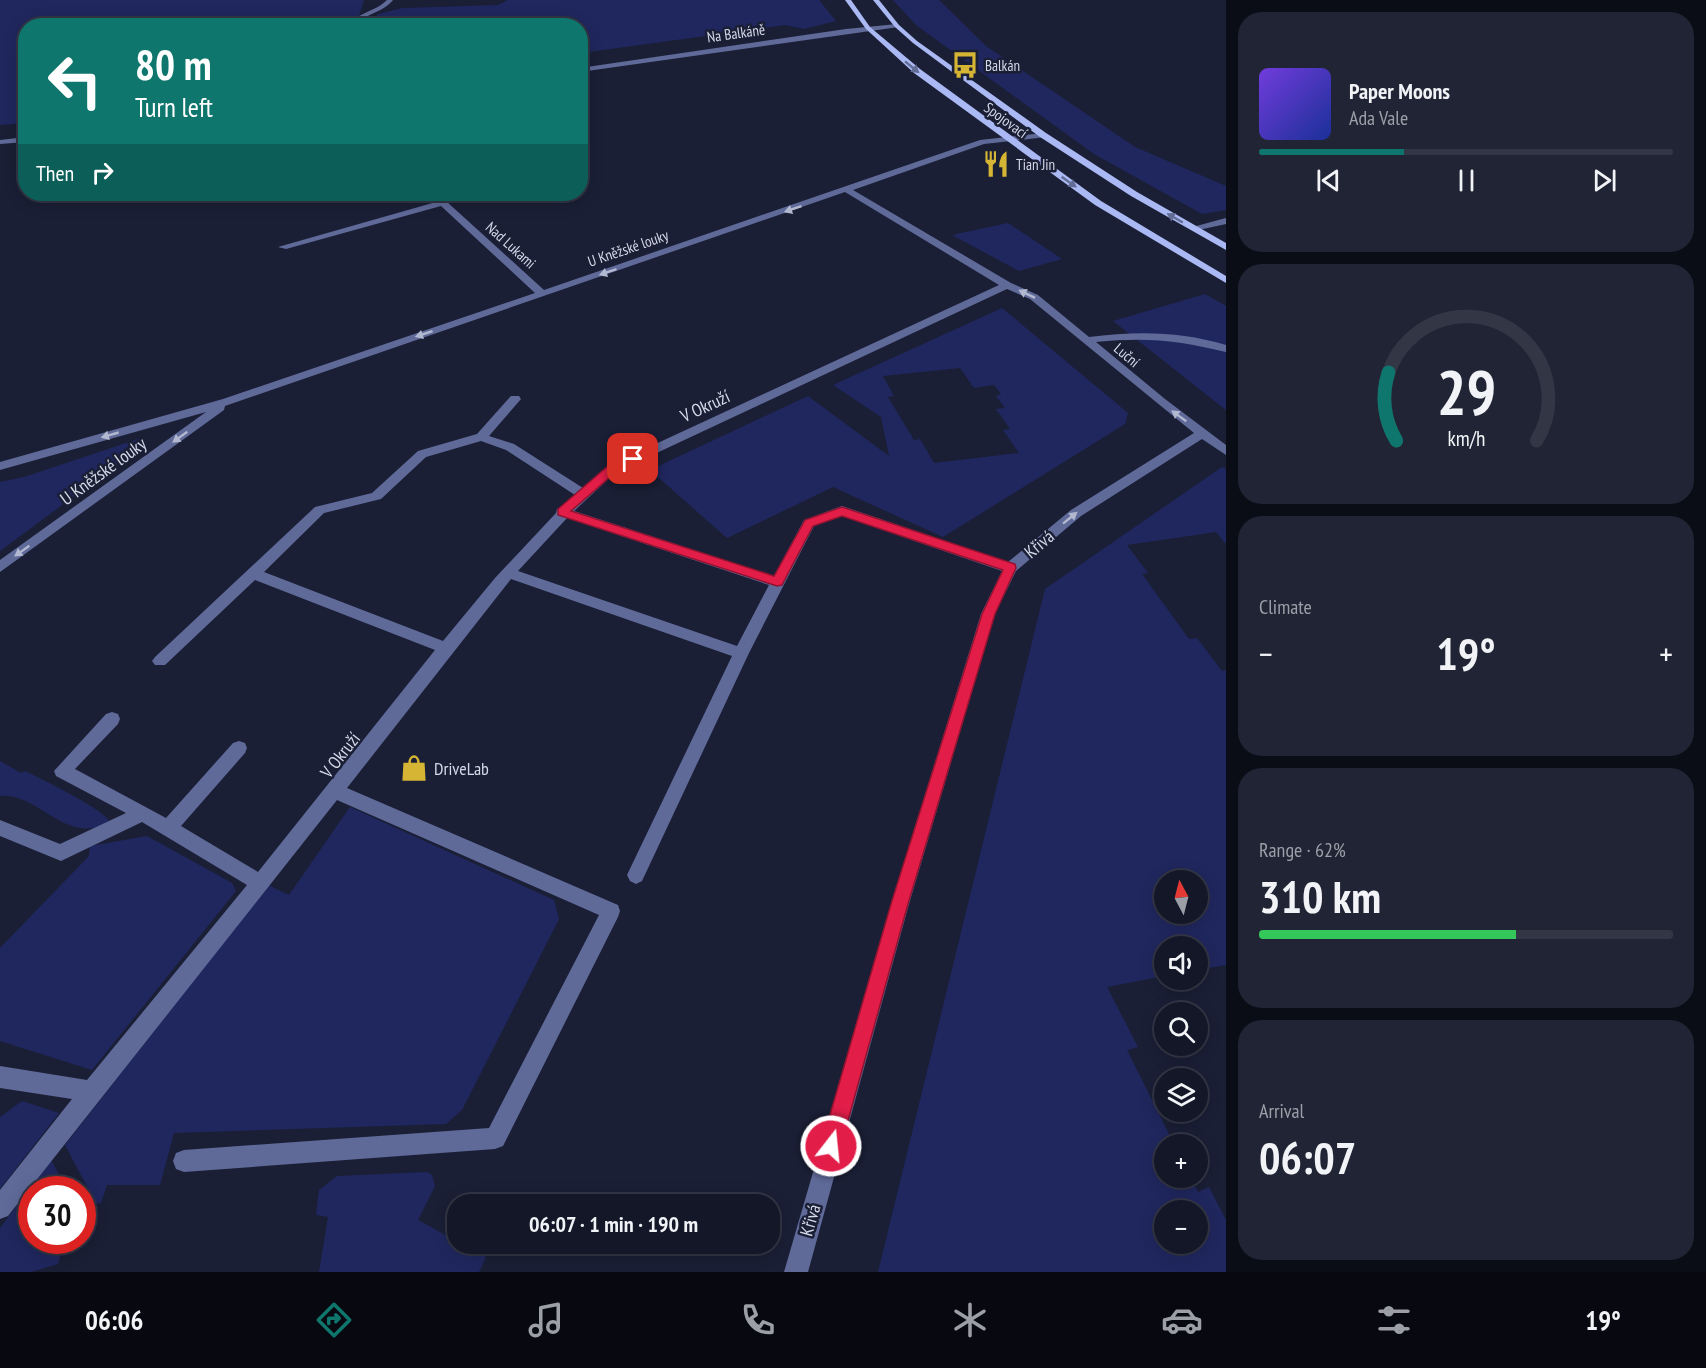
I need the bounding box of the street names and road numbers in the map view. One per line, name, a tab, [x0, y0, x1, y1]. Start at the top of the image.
street label: Na Balkáně	[706, 20, 766, 46]
street label: Spojovací	[980, 98, 1032, 143]
street label: Nad Lukami	[482, 217, 540, 273]
street label: U Kněžské louky	[585, 225, 671, 271]
street label: Luční	[1110, 339, 1144, 372]
street label: V Okruží	[676, 385, 733, 428]
street label: U Kněžské louky	[55, 432, 151, 510]
street label: Křivá	[1019, 525, 1059, 563]
street label: V Okruží	[314, 727, 365, 783]
street label: Křivá	[795, 1201, 825, 1239]

